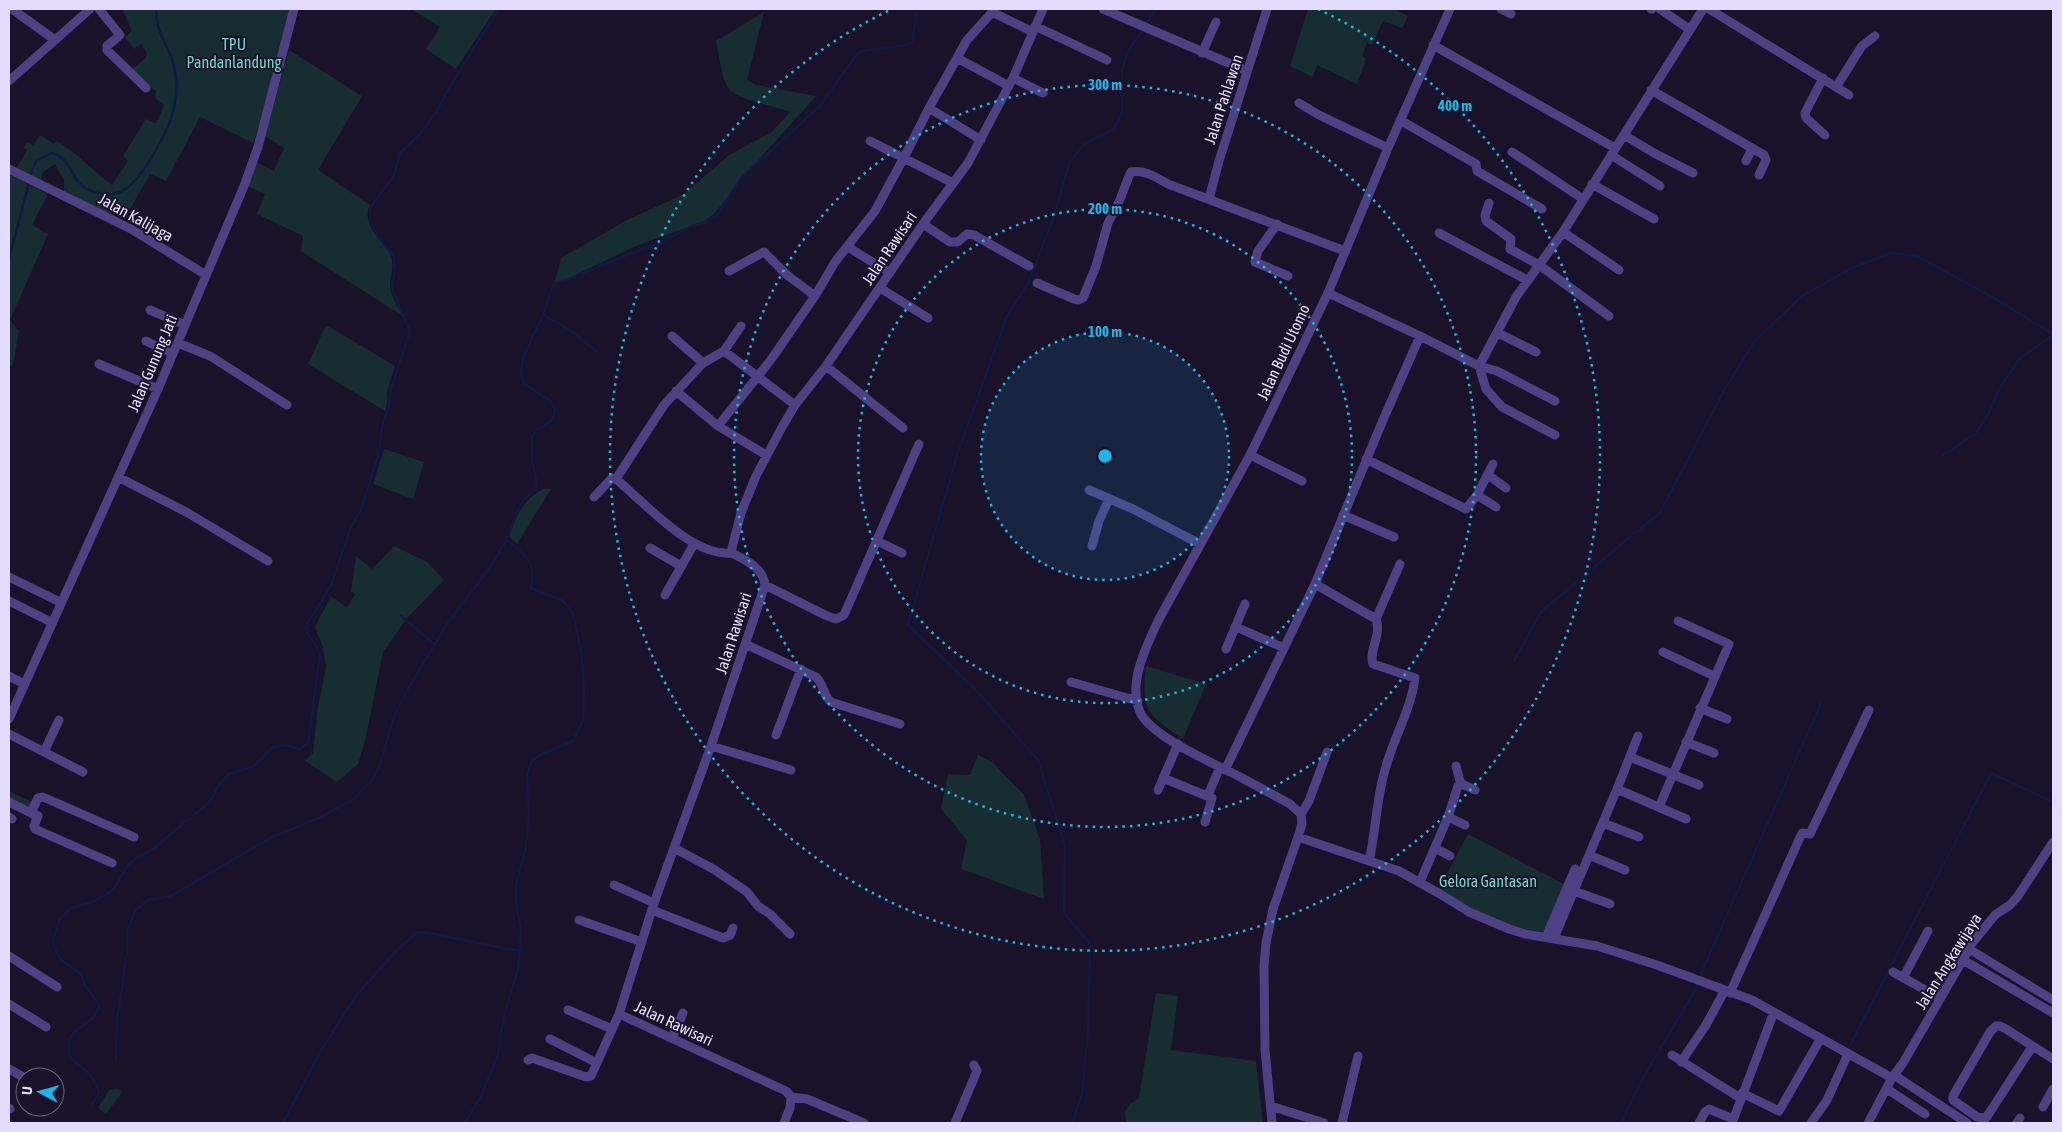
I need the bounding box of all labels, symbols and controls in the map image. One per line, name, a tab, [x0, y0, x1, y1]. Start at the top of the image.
park label: TPU Pandanlandung	[187, 35, 282, 72]
street label: Jalan Pahlawan	[1200, 52, 1246, 146]
text: 300 m	[1088, 76, 1122, 93]
text: 400 m	[1437, 97, 1472, 114]
street label: Jalan Kalijaga	[95, 189, 176, 246]
text: 200 m	[1088, 200, 1122, 217]
street label: Jalan Rawisari	[858, 208, 920, 288]
street label: Jalan Budi Utomo	[1253, 301, 1313, 403]
street label: Jalan Gunung Jati	[123, 312, 181, 415]
text: 100 m	[1088, 323, 1122, 340]
centre of rings	[1096, 447, 1114, 465]
street label: Jalan Rawisari	[711, 590, 755, 676]
park label: Gelora Gantasan	[1439, 872, 1537, 890]
street label: Jalan Angkawijaya	[1911, 910, 1985, 1013]
street label: Jalan Rawisari	[632, 997, 716, 1049]
north arrow	[15, 1067, 65, 1117]
text: U	[19, 1086, 35, 1096]

